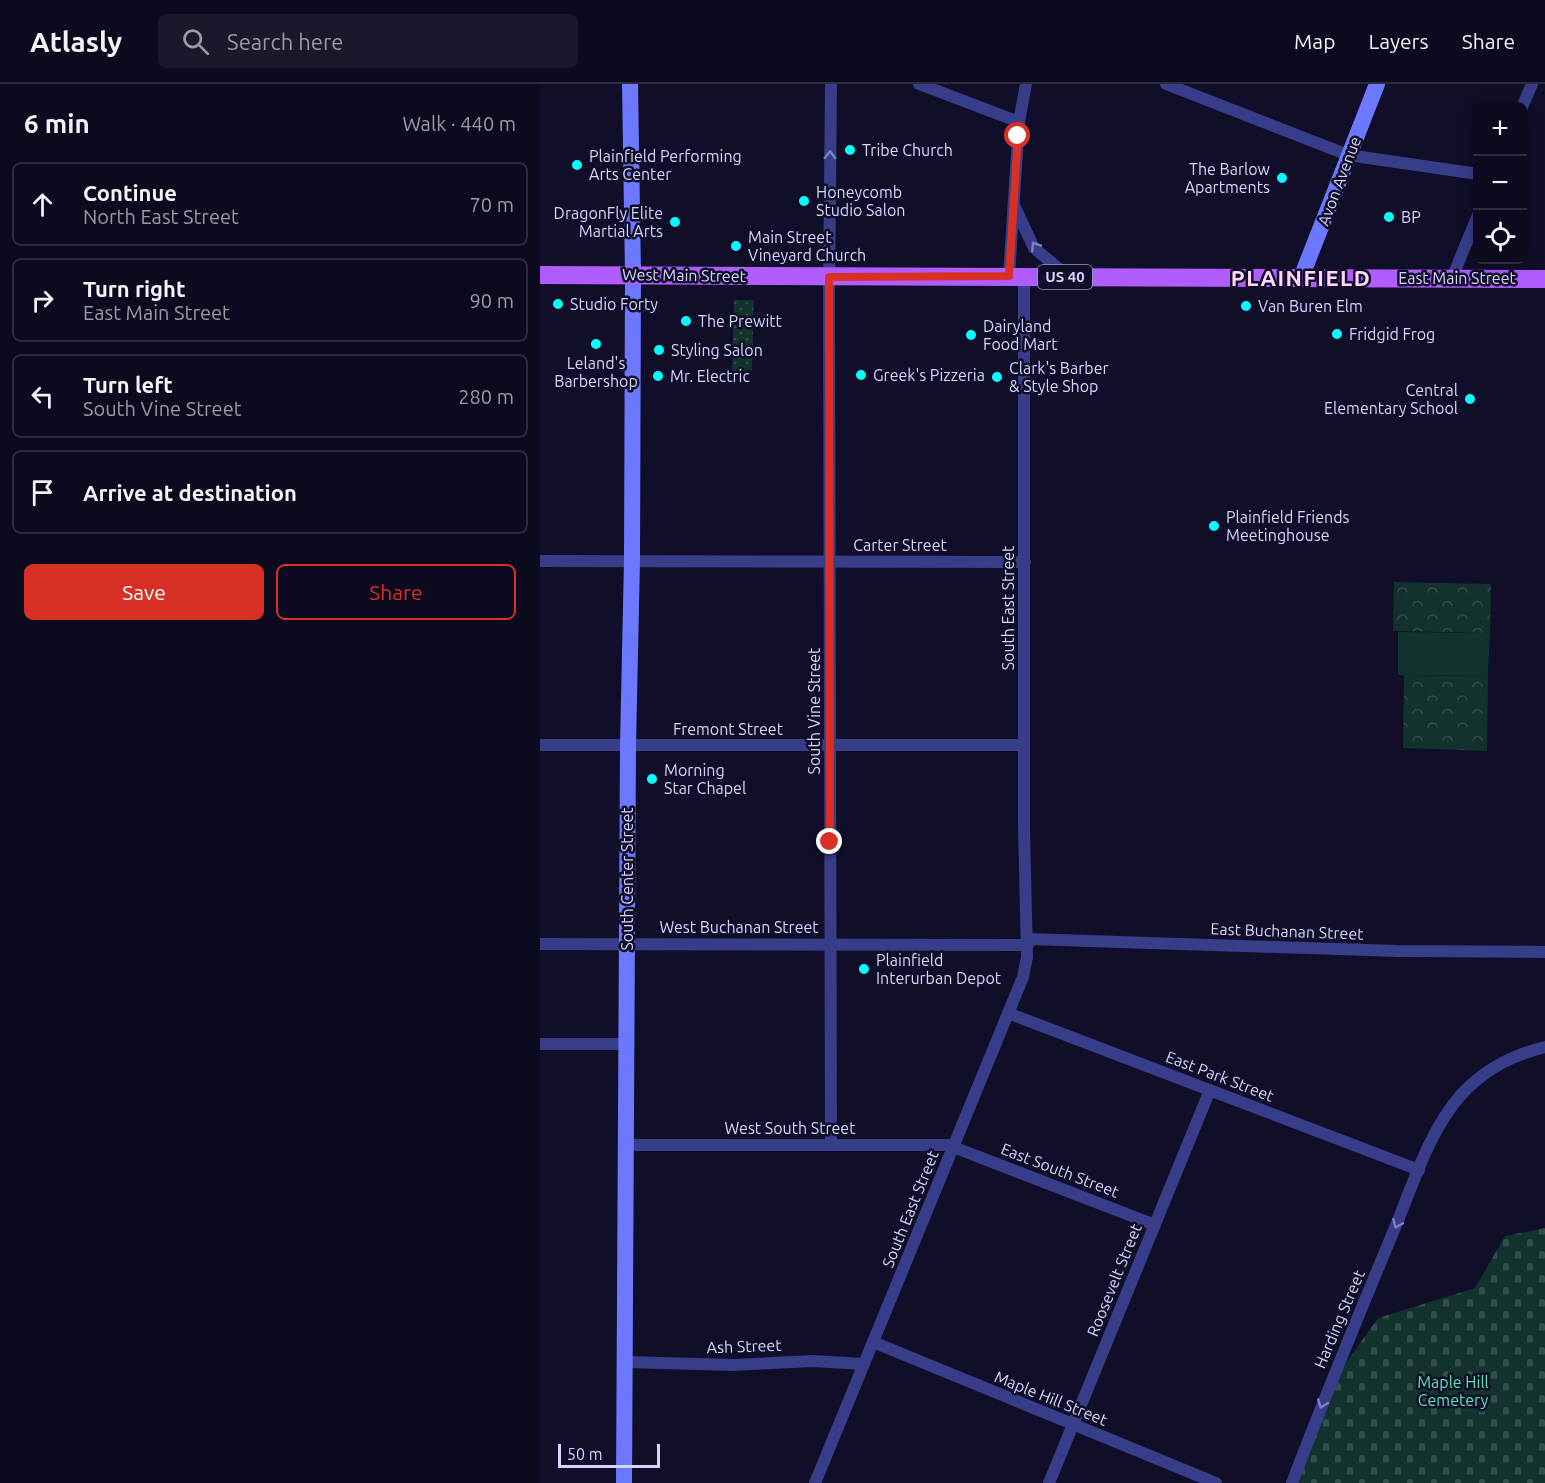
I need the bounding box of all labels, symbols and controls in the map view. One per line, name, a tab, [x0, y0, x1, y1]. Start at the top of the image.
search box	[158, 14, 578, 68]
icon: search	[179, 25, 212, 58]
text: Atlasly	[30, 26, 122, 57]
text: Search here	[227, 29, 343, 54]
text: Map	[1294, 29, 1335, 53]
text: Layers	[1368, 29, 1429, 53]
text: Share	[1462, 29, 1515, 53]
map controls	[1473, 102, 1527, 264]
button: +	[1473, 102, 1527, 156]
text: 6 min	[24, 109, 90, 138]
text: Walk · 440 m	[403, 112, 516, 135]
route start	[1004, 122, 1030, 148]
street label: Avon Avenue	[1314, 134, 1364, 228]
place label: Tribe Church	[862, 141, 953, 159]
marker: Tribe Church	[843, 143, 857, 157]
place label: Plainfield Performing Arts Center	[589, 147, 742, 183]
one-way arrow	[824, 151, 836, 160]
button: −	[1473, 156, 1527, 210]
marker: Plainfield Performing Arts Center	[570, 158, 584, 172]
place label: The Barlow Apartments	[1185, 160, 1271, 196]
marker: The Barlow Apartments	[1275, 171, 1289, 185]
text: Continue	[83, 180, 177, 205]
place label: Honeycomb Studio Salon	[816, 183, 905, 219]
icon: ahead	[26, 188, 59, 221]
text: 70 m	[470, 193, 514, 216]
marker: Honeycomb Studio Salon	[797, 194, 811, 208]
place label: DragonFly Elite Martial Arts	[554, 204, 663, 240]
text: North East Street	[83, 205, 239, 228]
place label: BP	[1401, 208, 1421, 226]
marker: BP	[1382, 210, 1396, 224]
button: locate	[1473, 210, 1527, 264]
marker: DragonFly Elite Martial Arts	[668, 215, 682, 229]
place label: Main Street Vineyard Church	[748, 228, 866, 264]
marker: Main Street Vineyard Church	[729, 239, 743, 253]
one-way arrow	[1031, 241, 1042, 252]
street label: West Main Street	[622, 265, 747, 285]
road number: US 40	[1038, 265, 1092, 289]
district label: PLAINFIELD	[1231, 265, 1371, 290]
street label: East Main Street	[1398, 269, 1516, 287]
text: Turn right	[83, 276, 185, 301]
icon: right	[26, 284, 59, 317]
text: 90 m	[470, 289, 514, 312]
place label: Studio Forty	[570, 295, 658, 313]
marker: Studio Forty	[551, 297, 565, 311]
place label: Van Buren Elm	[1258, 297, 1363, 315]
marker: Van Buren Elm	[1239, 299, 1253, 313]
text: East Main Street	[83, 301, 230, 324]
place label: The Prewitt	[698, 312, 783, 330]
marker: The Prewitt	[679, 314, 693, 328]
place label: Dairyland Food Mart	[983, 317, 1058, 353]
place label: Fridgid Frog	[1349, 325, 1435, 343]
marker: Fridgid Frog	[1330, 327, 1344, 341]
marker: Dairyland Food Mart	[964, 328, 978, 342]
marker: Leland's Barbershop	[589, 337, 603, 351]
place label: Styling Salon	[671, 341, 763, 359]
marker: Styling Salon	[652, 343, 666, 357]
place label: Leland's Barbershop	[554, 354, 638, 390]
place label: Clark's Barber & Style Shop	[1009, 359, 1109, 395]
place label: Greek's Pizzeria	[873, 366, 985, 384]
place label: Mr. Electric	[670, 367, 751, 385]
marker: Greek's Pizzeria	[854, 368, 868, 382]
marker: Mr. Electric	[651, 369, 665, 383]
marker: Clark's Barber & Style Shop	[990, 370, 1004, 384]
text: Turn left	[83, 372, 173, 397]
icon: left	[26, 380, 59, 413]
place label: Central Elementary School	[1324, 381, 1458, 417]
text: 280 m	[458, 385, 514, 408]
marker: Central Elementary School	[1463, 392, 1477, 406]
text: South Vine Street	[83, 397, 242, 420]
icon: arrive	[26, 476, 59, 509]
text: Arrive at destination	[83, 480, 297, 505]
place label: Plainfield Friends Meetinghouse	[1226, 508, 1349, 544]
marker: Plainfield Friends Meetinghouse	[1207, 519, 1221, 533]
street label: Carter Street	[853, 536, 948, 554]
street label: South East Street	[999, 545, 1017, 670]
button: Save	[24, 564, 264, 620]
button: Share	[276, 564, 516, 620]
street label: South Vine Street	[805, 647, 823, 774]
street label: Fremont Street	[673, 720, 784, 738]
place label: Morning Star Chapel	[664, 761, 746, 797]
marker: Morning Star Chapel	[645, 772, 659, 786]
street label: South Center Street	[618, 807, 636, 951]
route end	[816, 828, 842, 854]
street label: West Buchanan Street	[659, 918, 819, 936]
street label: East Buchanan Street	[1210, 919, 1364, 943]
place label: Plainfield Interurban Depot	[876, 951, 1002, 987]
marker: Plainfield Interurban Depot	[857, 962, 871, 976]
street label: East Park Street	[1163, 1047, 1277, 1105]
street label: West South Street	[725, 1119, 856, 1137]
street label: East South Street	[999, 1139, 1122, 1201]
street label: South East Street	[878, 1147, 942, 1270]
one-way arrow	[1392, 1218, 1404, 1229]
street label: Roosevelt Street	[1083, 1220, 1145, 1339]
street label: Harding Street	[1310, 1266, 1368, 1371]
street label: Ash Street	[706, 1336, 783, 1356]
street label: Maple Hill Street	[992, 1367, 1111, 1429]
park label: Maple Hill Cemetery	[1417, 1373, 1489, 1409]
one-way arrow	[1317, 1398, 1329, 1409]
scale bar	[558, 1441, 660, 1468]
text: 50 m	[567, 1445, 603, 1463]

